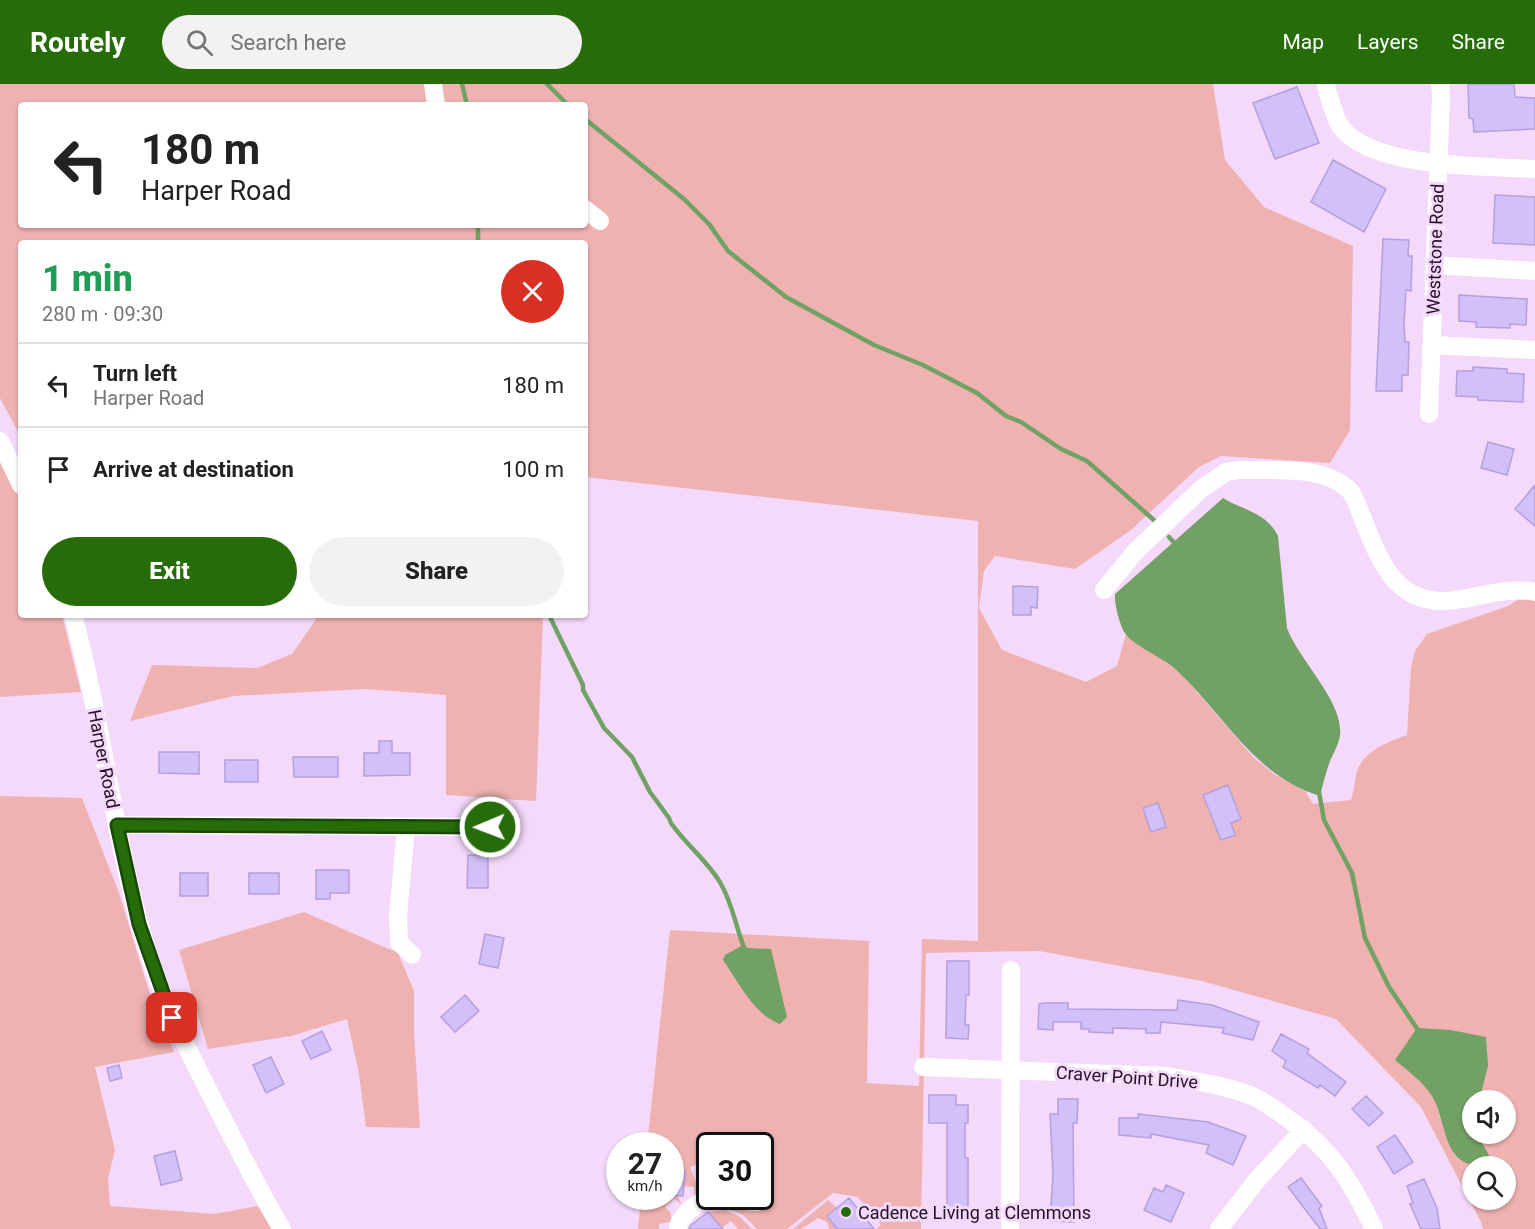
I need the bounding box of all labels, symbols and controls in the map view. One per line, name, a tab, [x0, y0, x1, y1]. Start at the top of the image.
search box	[162, 15, 582, 69]
text: Routely	[30, 26, 126, 59]
icon: search	[183, 26, 216, 59]
text: Search here	[231, 30, 346, 55]
text: Map	[1282, 30, 1324, 54]
text: Layers	[1357, 30, 1418, 54]
text: Share	[1451, 30, 1505, 54]
text: 180 m	[141, 125, 260, 174]
icon: left	[42, 126, 120, 204]
text: Harper Road	[141, 175, 291, 207]
street label: Weststone Road	[1422, 183, 1448, 315]
text: 1 min	[42, 258, 133, 300]
button: close	[501, 260, 564, 323]
text: 280 m · 09:30	[42, 302, 163, 326]
text: Turn left	[93, 361, 177, 386]
icon: left	[42, 369, 75, 402]
text: 180 m	[502, 373, 564, 398]
text: Harper Road	[93, 386, 204, 410]
icon: arrive	[42, 453, 75, 486]
text: Arrive at destination	[93, 457, 294, 482]
text: 100 m	[502, 457, 564, 482]
button: Exit	[42, 537, 297, 606]
button: Share	[309, 537, 564, 606]
street label: Harper Road	[84, 708, 124, 810]
position arrow	[458, 795, 522, 859]
pin	[146, 992, 197, 1043]
icon: arrive	[155, 1001, 188, 1034]
street label: Craver Point Drive	[1055, 1062, 1199, 1092]
map controls	[1462, 1090, 1516, 1210]
button: sound	[1462, 1090, 1516, 1144]
speed limit sign: 30	[696, 1132, 774, 1210]
text: 27	[628, 1146, 662, 1181]
button: search	[1462, 1156, 1516, 1210]
text: km/h	[627, 1177, 663, 1195]
place label: Cadence Living at Clemmons	[858, 1202, 1091, 1223]
marker: Cadence Living at Clemmons	[839, 1205, 853, 1219]

